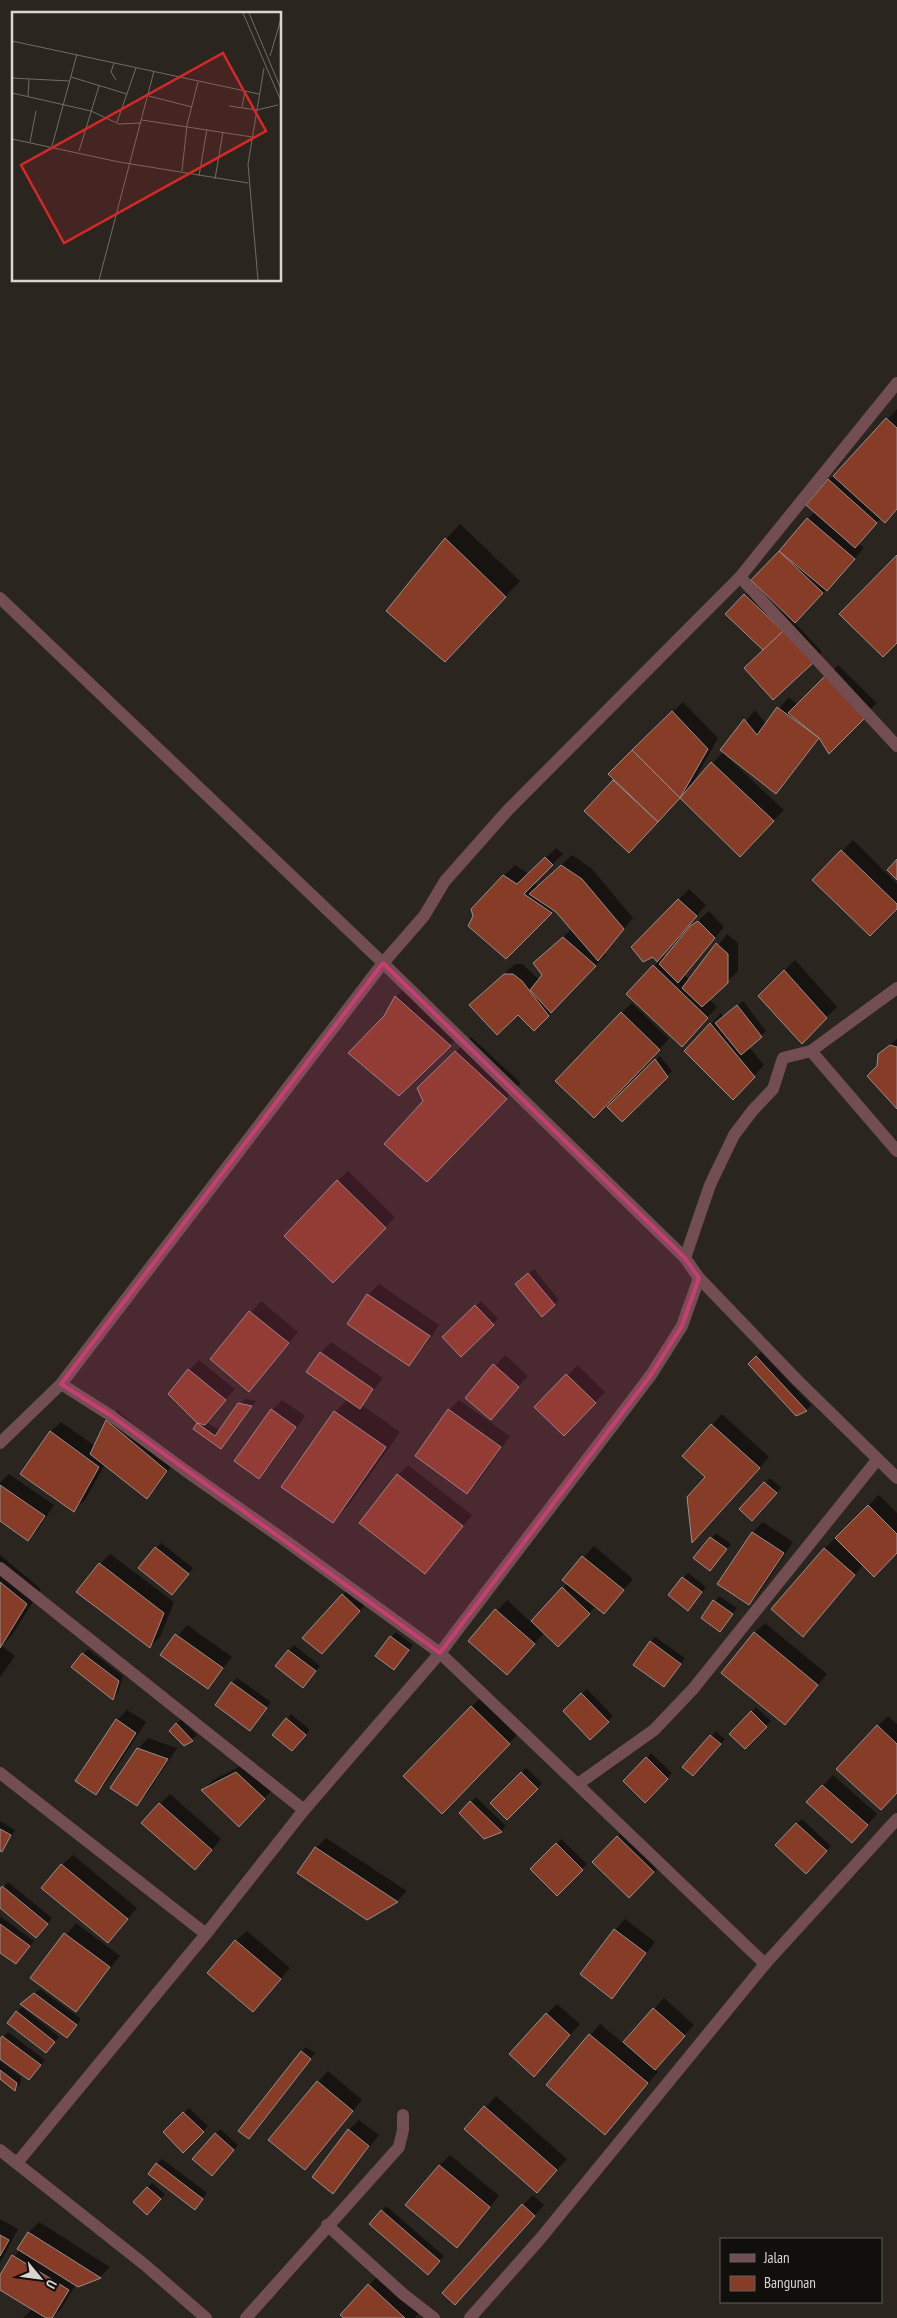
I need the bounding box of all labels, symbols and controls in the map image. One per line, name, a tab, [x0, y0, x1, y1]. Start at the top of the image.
inset map	[12, 12, 281, 281]
legend	[720, 2238, 882, 2303]
text: Jalan	[763, 2248, 790, 2267]
north arrow	[15, 2253, 65, 2303]
text: Bangunan	[764, 2273, 816, 2292]
text: U	[42, 2277, 61, 2292]

